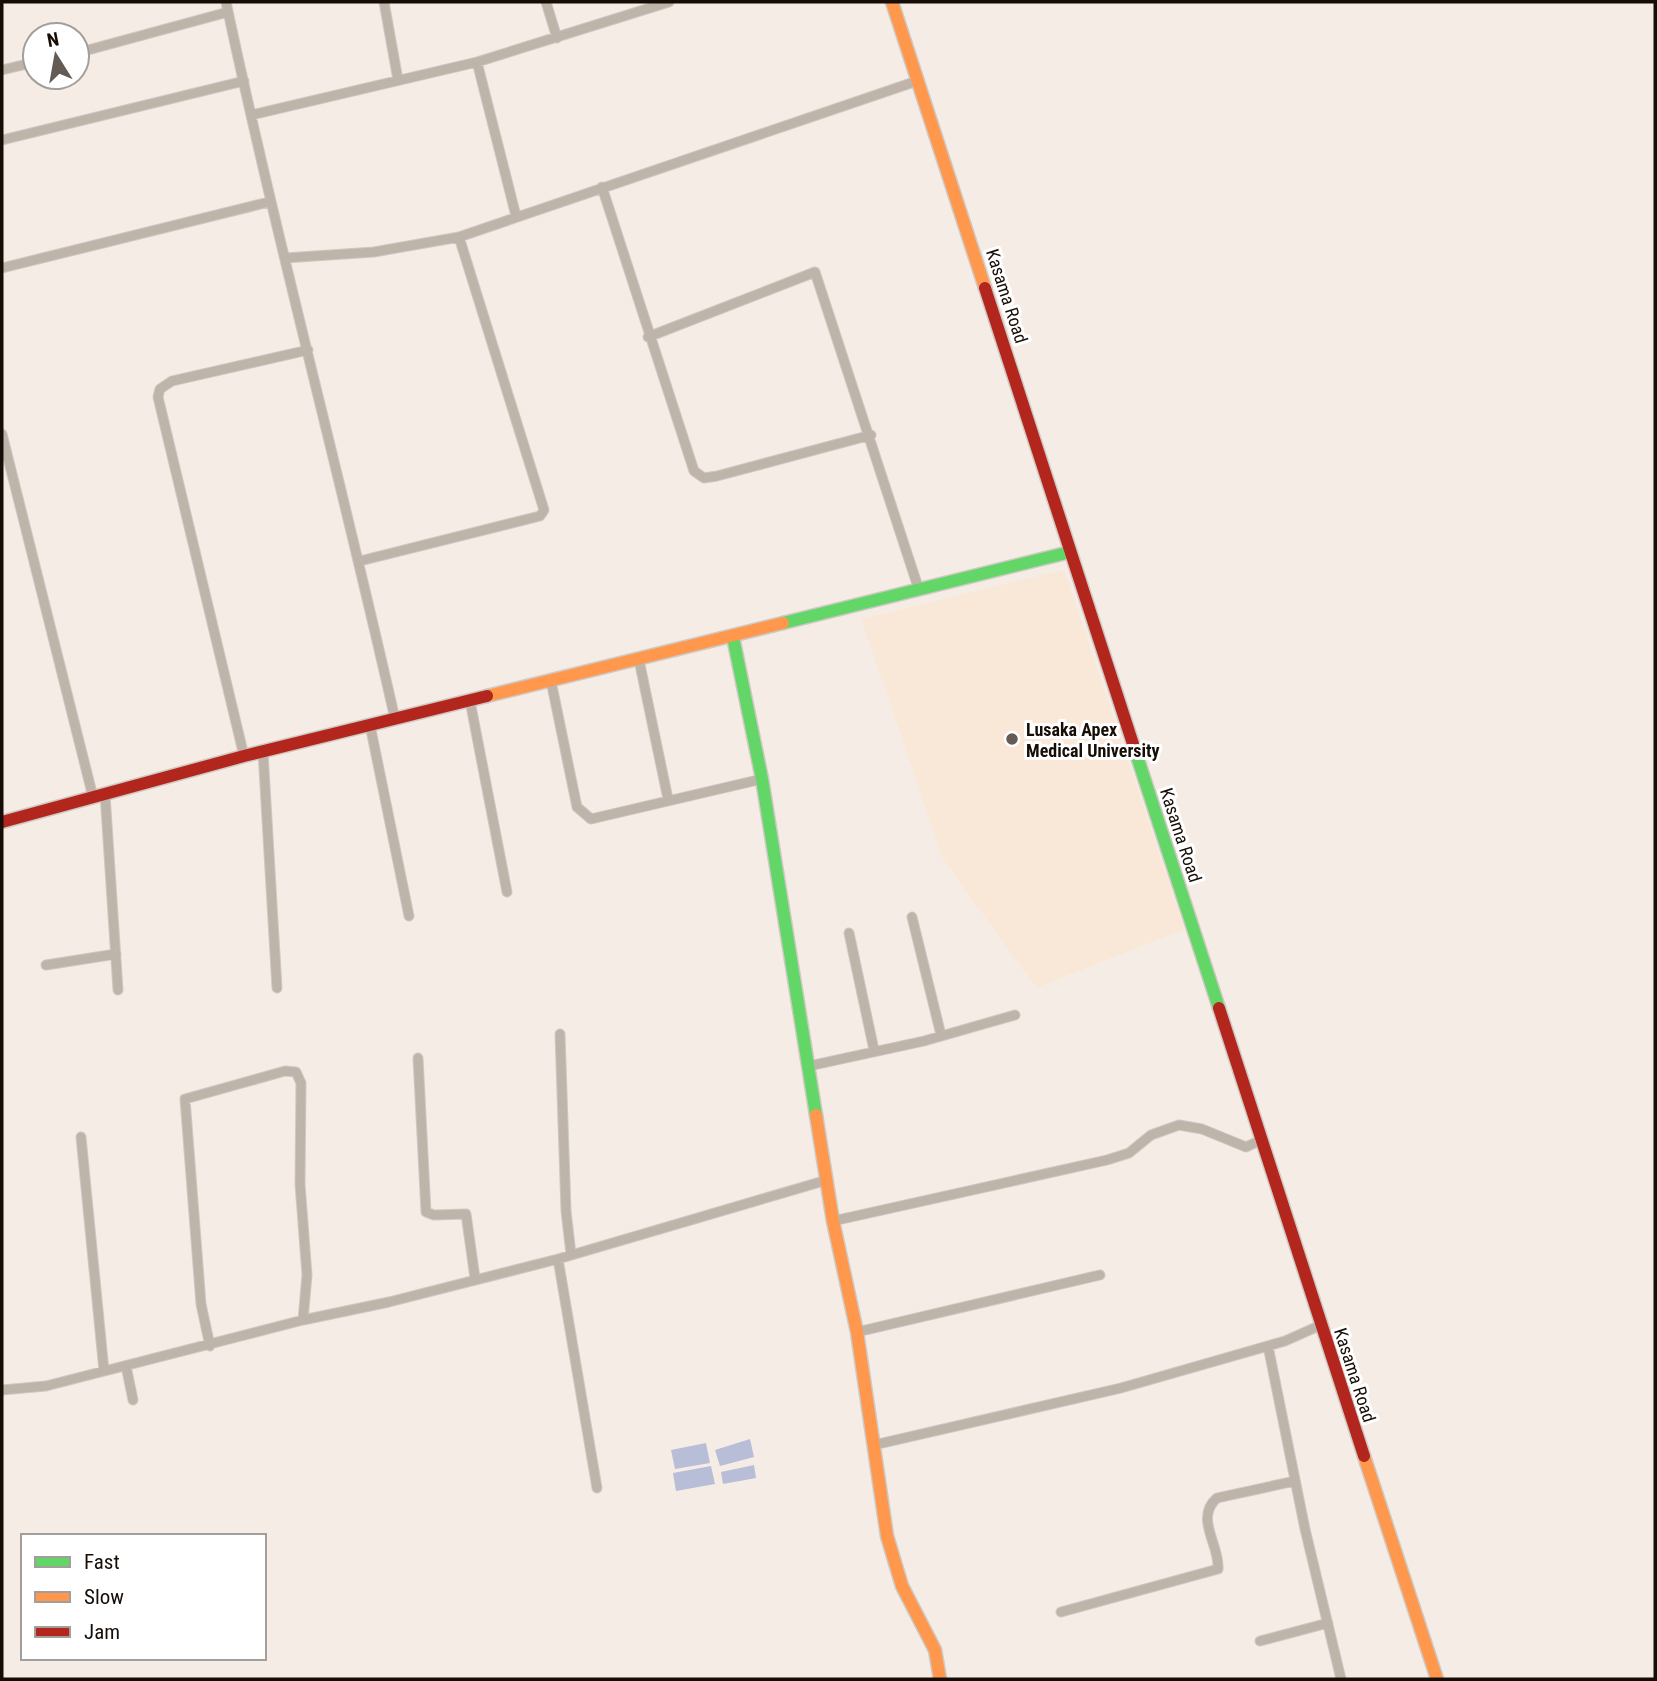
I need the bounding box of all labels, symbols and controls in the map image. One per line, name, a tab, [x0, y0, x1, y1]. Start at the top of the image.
north arrow	[21, 21, 91, 91]
text: N	[45, 27, 61, 52]
street label: Kasama Road	[982, 246, 1032, 346]
place label: Lusaka Apex Medical University	[1026, 719, 1160, 761]
marker: Lusaka Apex Medical University	[1004, 731, 1020, 747]
street label: Kasama Road	[1156, 785, 1206, 885]
street label: Kasama Road	[1330, 1325, 1380, 1425]
legend	[21, 1534, 266, 1660]
text: Fast	[84, 1550, 120, 1574]
text: Slow	[84, 1585, 124, 1609]
text: Jam	[84, 1620, 120, 1644]

